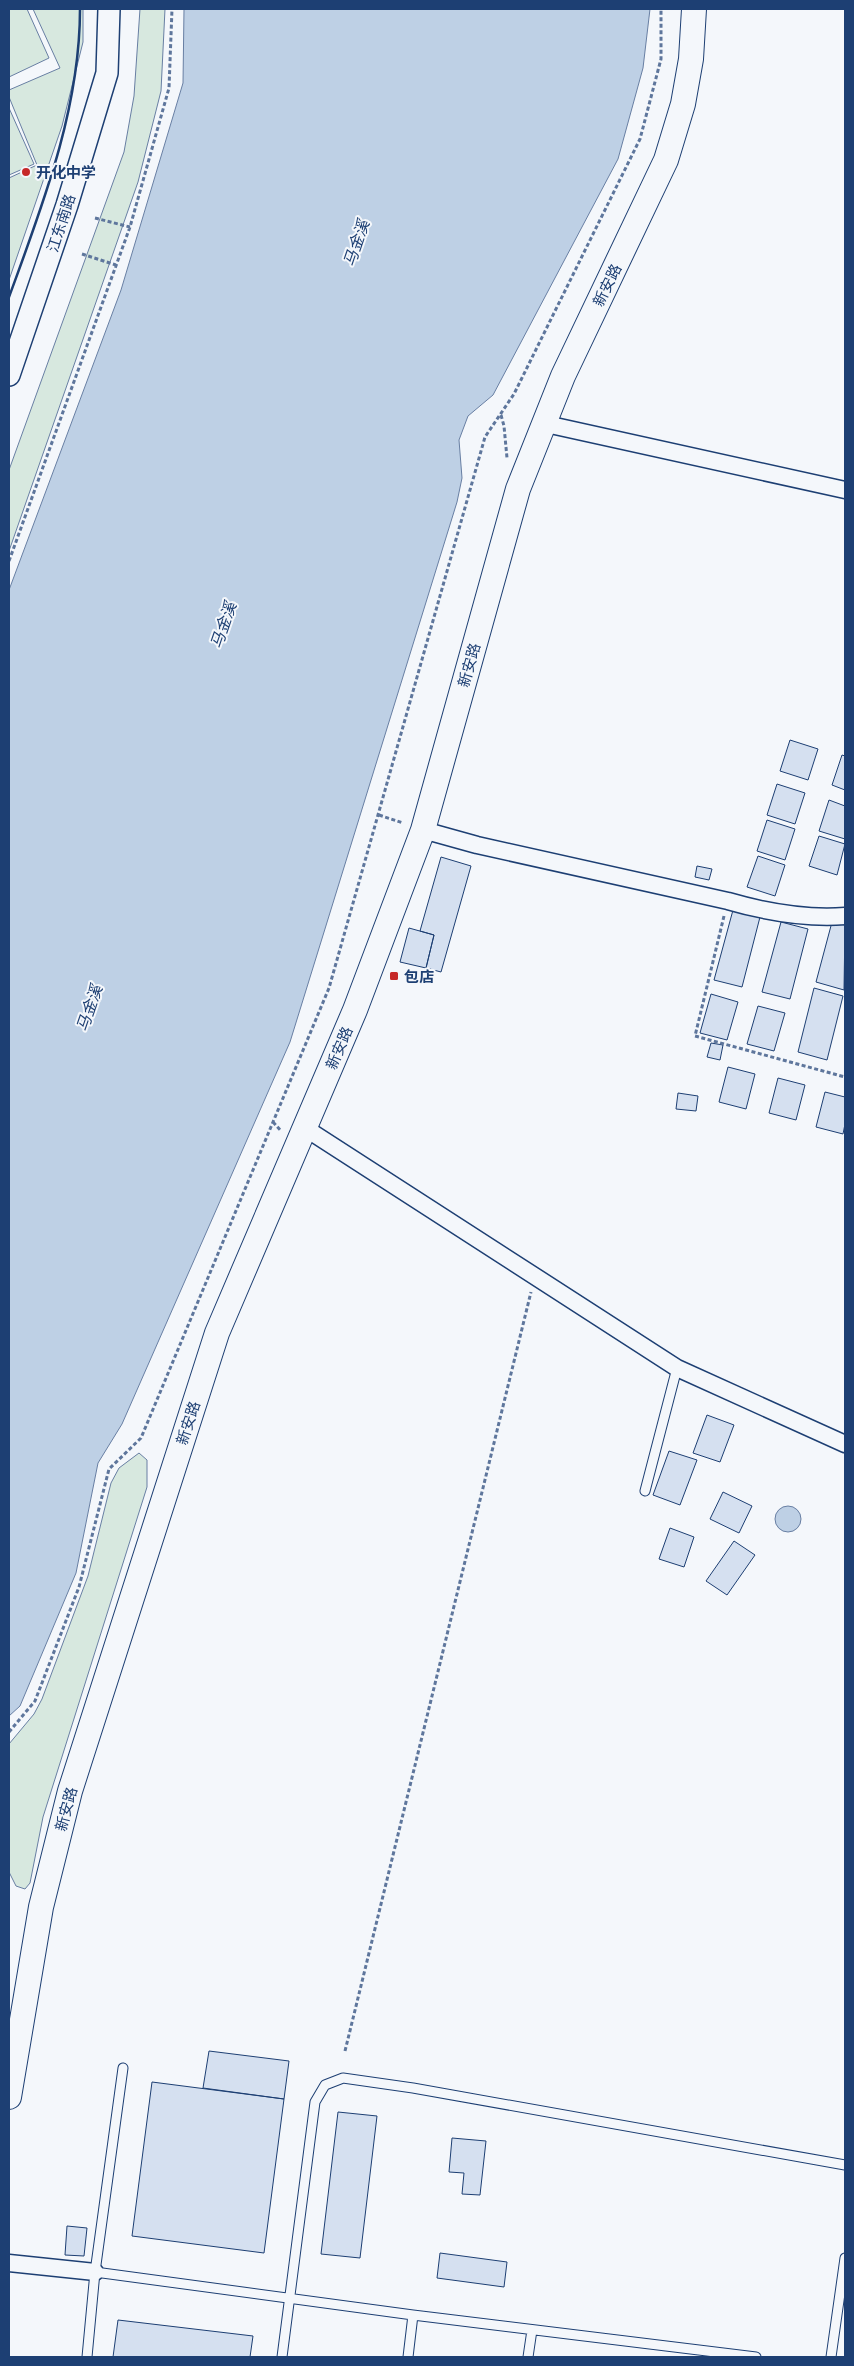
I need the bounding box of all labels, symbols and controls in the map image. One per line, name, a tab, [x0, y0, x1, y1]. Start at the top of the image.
place label: 开化中学	[36, 163, 96, 182]
marker: 开化中学	[20, 166, 32, 178]
street label: 江东南路	[43, 192, 79, 254]
water label: 马金溪	[339, 215, 374, 269]
street label: 新安路	[589, 261, 625, 309]
water label: 马金溪	[206, 597, 241, 651]
street label: 新安路	[454, 641, 484, 689]
place label: 包店	[404, 967, 434, 986]
marker: 包店	[388, 970, 400, 982]
water label: 马金溪	[72, 980, 107, 1034]
street label: 新安路	[321, 1024, 357, 1072]
street label: 新安路	[172, 1399, 204, 1447]
street label: 新安路	[51, 1785, 81, 1833]

